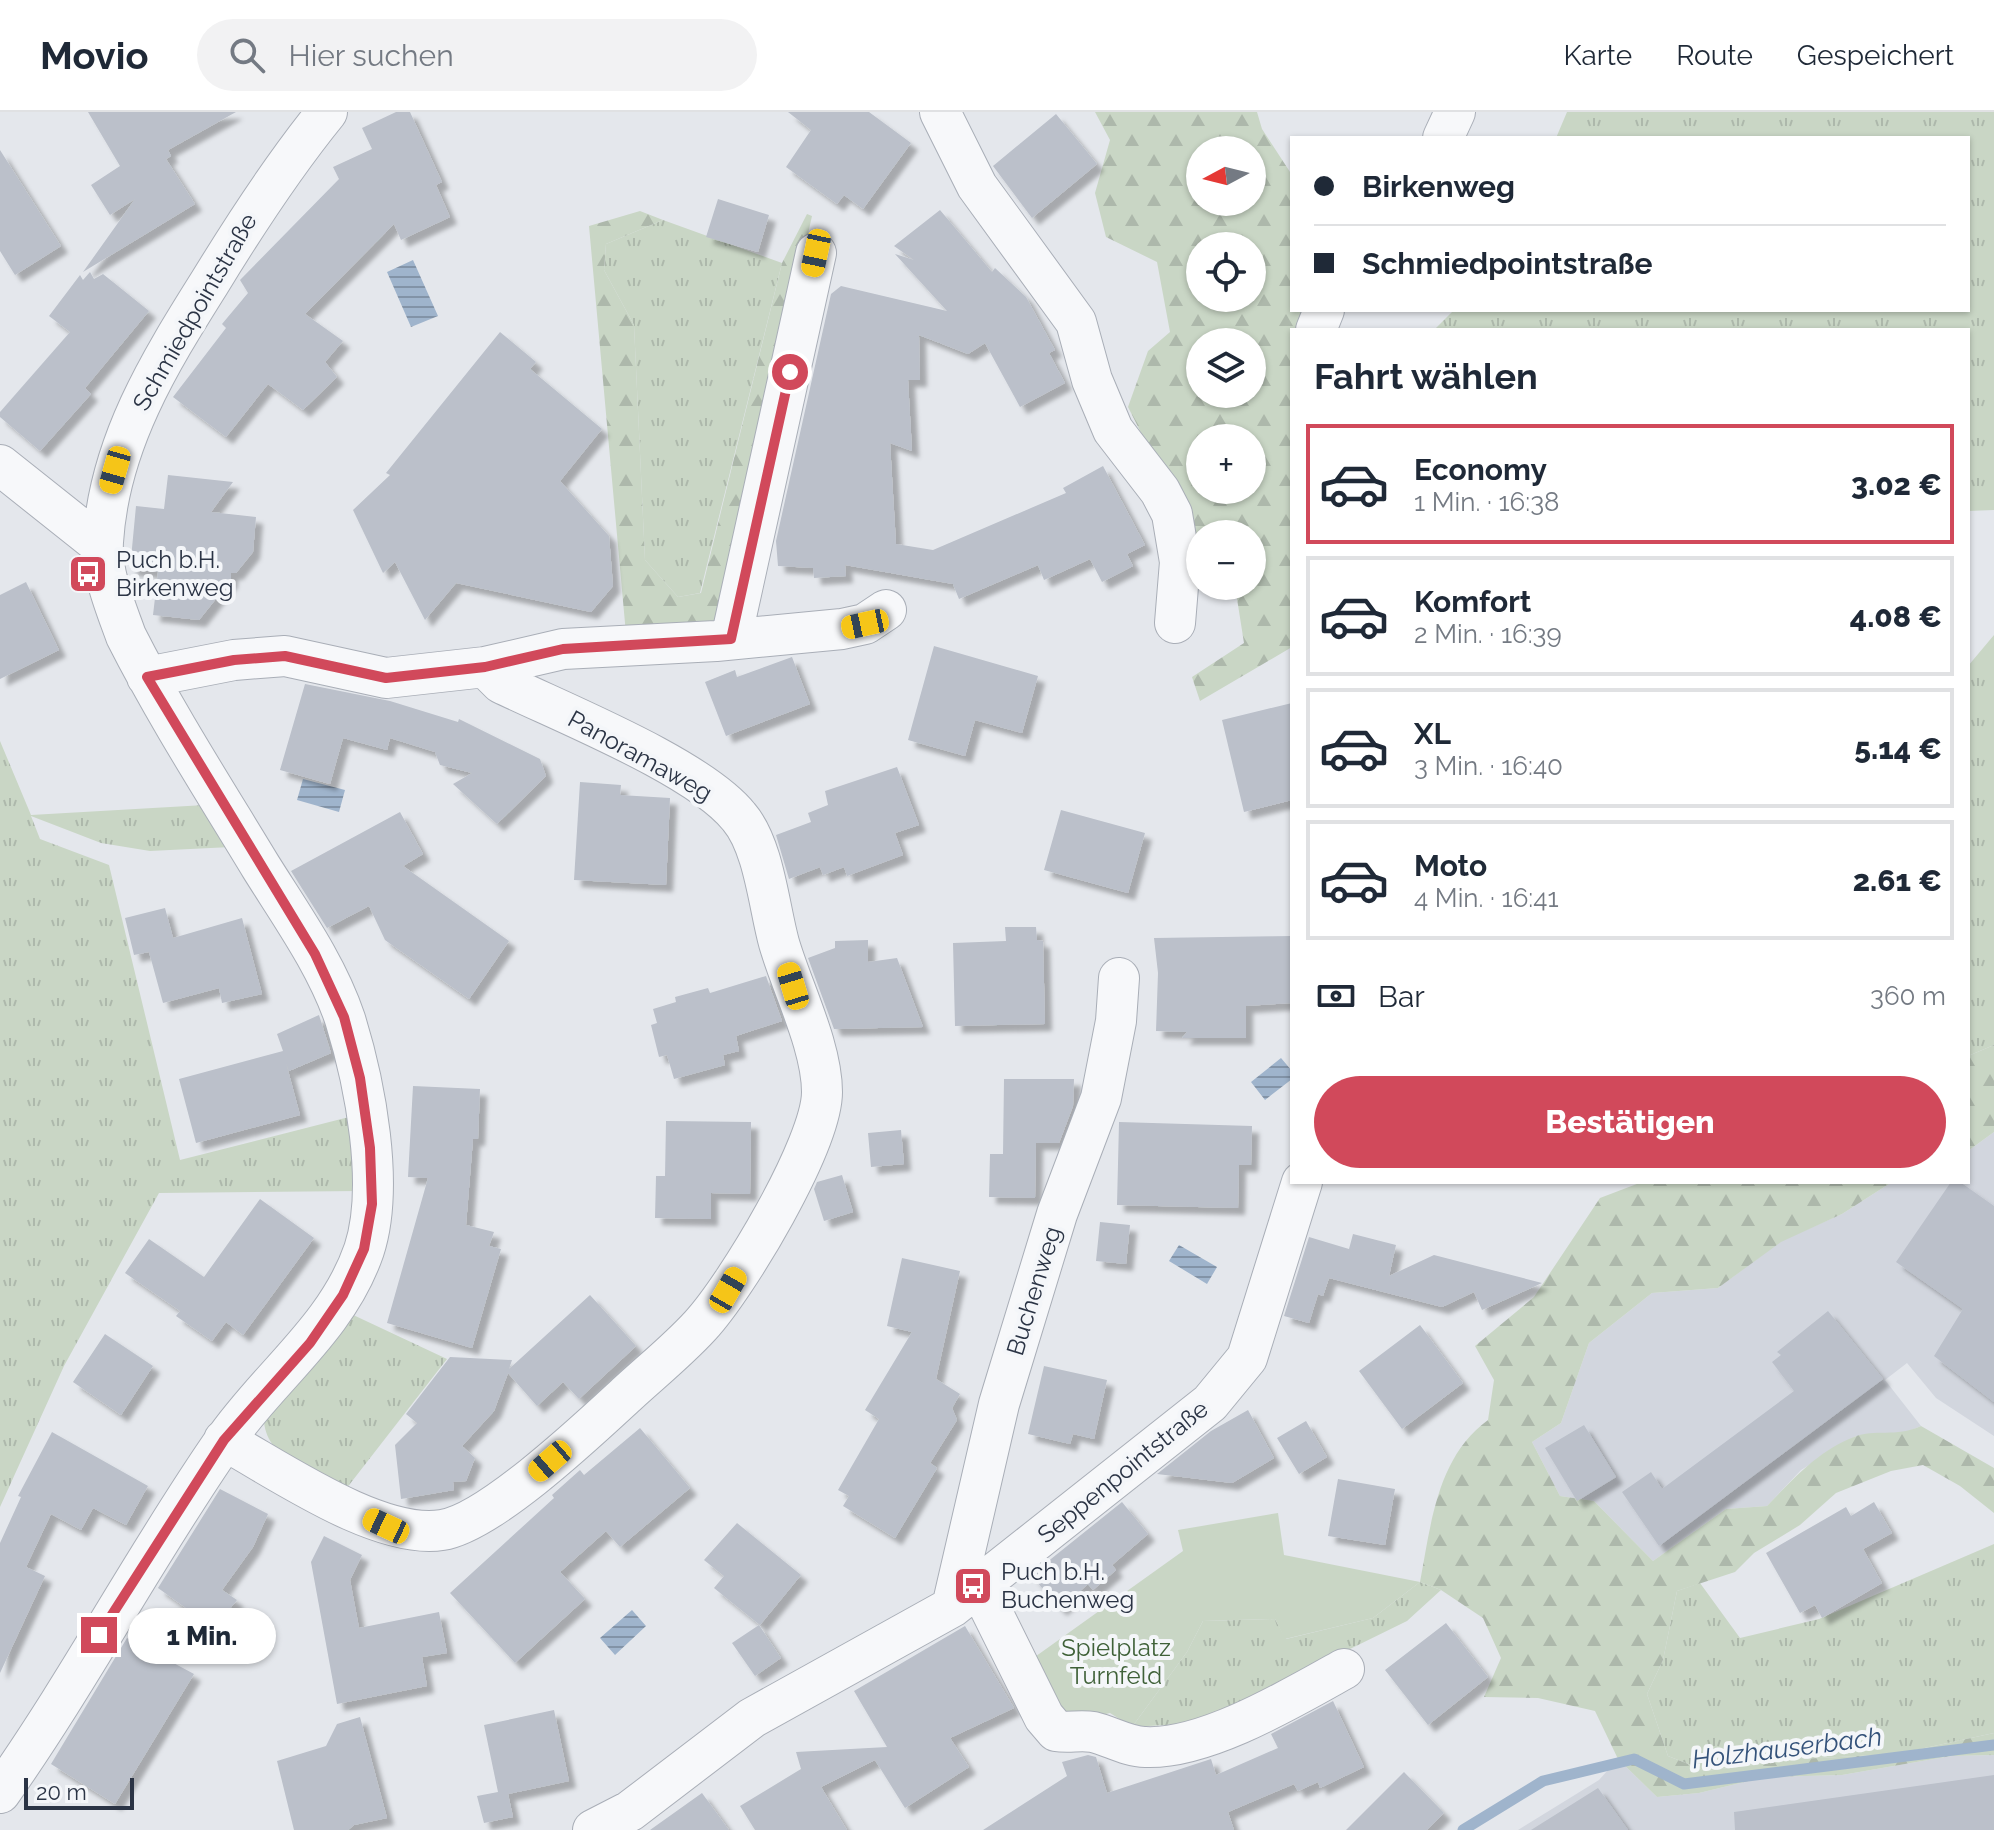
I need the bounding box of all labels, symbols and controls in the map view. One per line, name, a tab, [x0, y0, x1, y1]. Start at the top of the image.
search box	[197, 19, 757, 91]
text: Movio	[40, 33, 149, 78]
icon: search	[225, 33, 269, 77]
text: Hier suchen	[289, 38, 454, 73]
text: Karte	[1563, 39, 1632, 72]
text: Route	[1676, 39, 1753, 72]
text: Gespeichert	[1797, 39, 1954, 72]
north arrow	[1186, 136, 1266, 216]
map controls	[1186, 136, 1266, 600]
text: Birkenweg	[1362, 169, 1515, 204]
street label: Schmiedpointstraße	[126, 208, 263, 415]
car	[799, 227, 833, 279]
button: locate	[1186, 232, 1266, 312]
text: Schmiedpointstraße	[1362, 246, 1652, 281]
button: layers	[1186, 328, 1266, 408]
route start	[772, 354, 808, 390]
text: Fahrt wählen	[1314, 355, 1538, 397]
button: +	[1186, 424, 1266, 504]
car	[97, 444, 133, 496]
icon: car	[1318, 448, 1390, 520]
text: Economy	[1414, 452, 1547, 487]
text: 3.02 €	[1851, 467, 1942, 502]
text: 1 Min. · 16:38	[1414, 487, 1559, 517]
button: −	[1186, 520, 1266, 600]
place label: Puch b.H. Birkenweg	[116, 545, 234, 602]
bus stop icon: Puch b.H. Birkenweg	[67, 553, 109, 595]
icon: car	[1318, 580, 1390, 652]
text: Komfort	[1414, 584, 1531, 619]
text: 4.08 €	[1850, 599, 1942, 634]
car	[839, 607, 891, 641]
text: 2 Min. · 16:39	[1414, 619, 1562, 649]
street label: Panoramaweg	[563, 704, 717, 807]
icon: car	[1318, 712, 1390, 784]
text: XL	[1414, 716, 1451, 751]
text: 5.14 €	[1854, 731, 1942, 766]
text: 3 Min. · 16:40	[1414, 751, 1563, 781]
icon: car	[1318, 844, 1390, 916]
text: Moto	[1414, 848, 1487, 883]
text: 2.61 €	[1853, 863, 1942, 898]
text: 4 Min. · 16:41	[1414, 883, 1559, 913]
car	[775, 960, 811, 1012]
icon: cash	[1314, 974, 1358, 1018]
text: Bar	[1378, 979, 1425, 1014]
text: 360 m	[1870, 981, 1946, 1011]
button: Bestätigen	[1314, 1076, 1946, 1168]
street label: Buchenweg	[1000, 1223, 1067, 1359]
car	[706, 1263, 750, 1317]
street label: Seppenpointstraße	[1032, 1394, 1214, 1549]
car	[524, 1436, 576, 1486]
car	[359, 1505, 413, 1547]
place label: Puch b.H. Buchenweg	[1001, 1557, 1134, 1614]
bus stop icon: Puch b.H. Buchenweg	[952, 1565, 994, 1607]
callout: 1 Min.	[127, 1607, 275, 1663]
route end	[81, 1617, 117, 1653]
text: 1 Min.	[166, 1621, 238, 1651]
park label: Spielplatz Turnfeld	[1061, 1633, 1171, 1690]
water label: Holzhauserbach	[1690, 1721, 1884, 1775]
scale bar	[24, 1774, 134, 1810]
text: 20 m	[36, 1779, 87, 1805]

